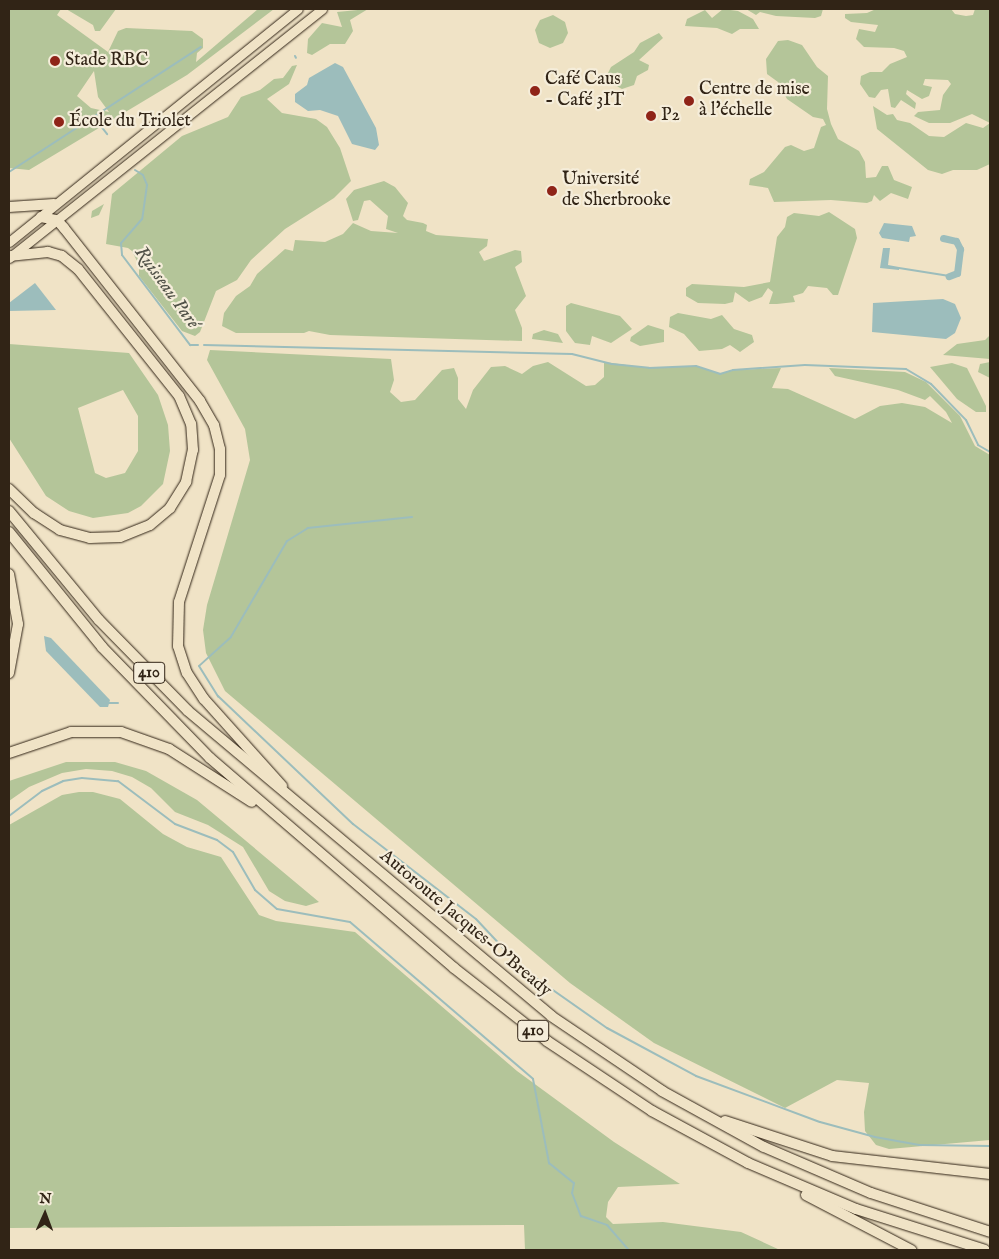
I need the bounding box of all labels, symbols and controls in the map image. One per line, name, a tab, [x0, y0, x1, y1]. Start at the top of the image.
place label: Stade RBC	[65, 50, 148, 72]
marker: Stade RBC	[49, 55, 61, 67]
place label: Café Caus - Café 3IT	[545, 70, 624, 112]
place label: Centre de mise à l'échelle	[699, 80, 810, 122]
marker: Café Caus - Café 3IT	[529, 85, 541, 97]
marker: Centre de mise à l'échelle	[683, 95, 695, 107]
place label: P2	[661, 105, 680, 127]
marker: P2	[645, 110, 657, 122]
place label: École du Triolet	[69, 111, 191, 133]
marker: École du Triolet	[53, 116, 65, 128]
place label: Université de Sherbrooke	[562, 170, 671, 212]
marker: Université de Sherbrooke	[546, 185, 558, 197]
water label: Ruisseau Paré	[128, 242, 204, 334]
road number: 410	[133, 660, 165, 686]
street label: Autoroute Jacques-O'Bready	[375, 846, 555, 1002]
road number: 410	[517, 1018, 549, 1044]
north arrow	[20, 1189, 70, 1239]
text: N	[39, 1190, 52, 1208]

